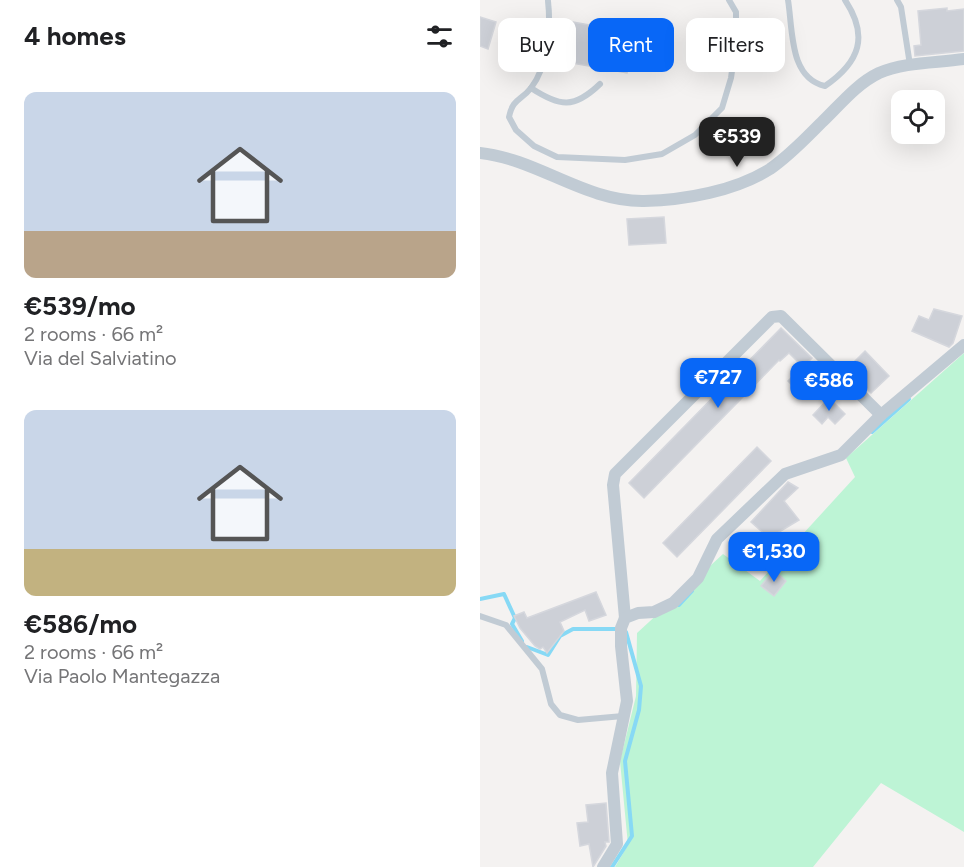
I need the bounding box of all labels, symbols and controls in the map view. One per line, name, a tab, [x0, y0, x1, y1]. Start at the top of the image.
chip: Buy	[498, 18, 576, 72]
chip: Rent	[588, 18, 674, 72]
chip: Filters	[686, 18, 785, 72]
text: 4 homes	[24, 20, 126, 52]
icon: filters	[423, 20, 456, 53]
map controls	[891, 90, 945, 144]
button: locate	[891, 90, 945, 144]
pin: €539	[701, 117, 773, 168]
text: €539	[713, 124, 761, 148]
icon: home	[186, 131, 294, 239]
text: €539/mo	[24, 290, 136, 322]
text: 2 rooms · 66 m²	[24, 322, 163, 346]
text: Via del Salviatino	[24, 346, 177, 370]
pin: €727	[682, 358, 754, 409]
pin: €586	[793, 361, 865, 412]
text: €727	[694, 365, 742, 389]
text: €586	[804, 368, 854, 392]
icon: home	[186, 449, 294, 557]
pin: €1,530	[725, 532, 823, 583]
text: €1,530	[742, 539, 806, 563]
text: €586/mo	[24, 608, 137, 640]
text: 2 rooms · 66 m²	[24, 640, 163, 664]
text: Via Paolo Mantegazza	[24, 664, 220, 688]

